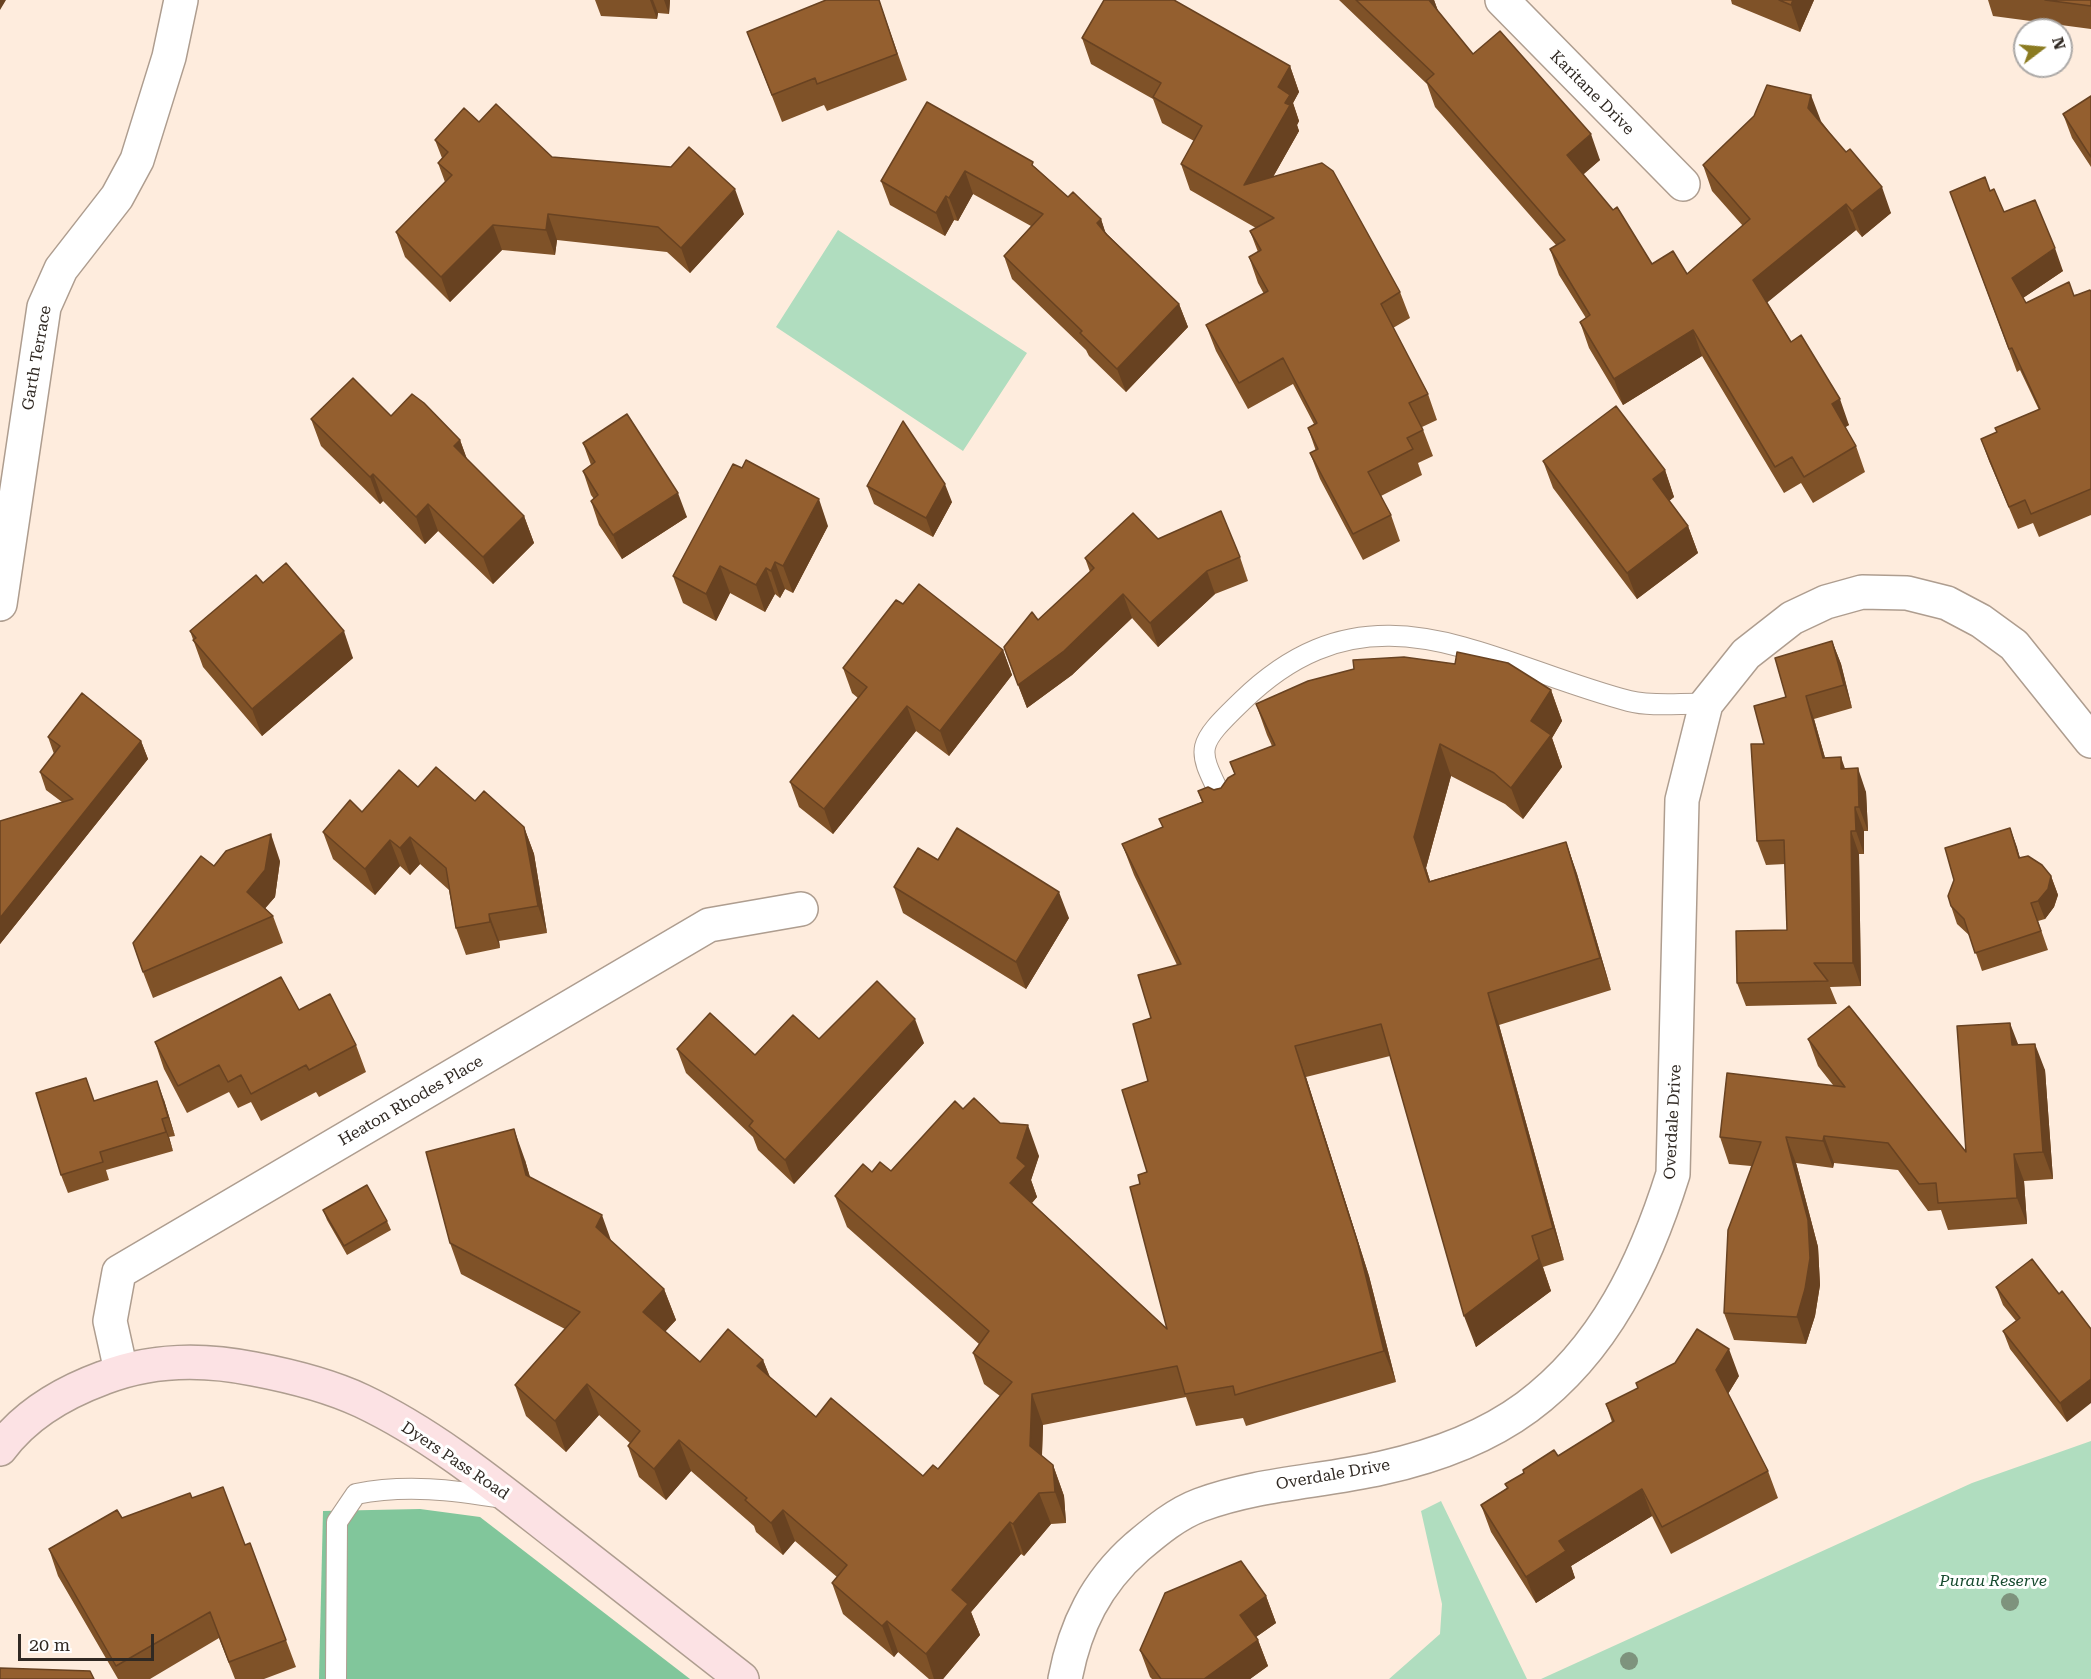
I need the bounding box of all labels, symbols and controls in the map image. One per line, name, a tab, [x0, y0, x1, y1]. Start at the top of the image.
north arrow	[2013, 18, 2073, 78]
text: N	[2048, 35, 2070, 52]
street label: Karitane Drive	[1546, 47, 1638, 139]
street label: Garth Terrace	[18, 304, 56, 412]
street label: Heaton Rhodes Place	[335, 1052, 487, 1150]
street label: Overdale Drive	[1660, 1064, 1686, 1180]
street label: Dyers Pass Road	[398, 1418, 512, 1504]
street label: Overdale Drive	[1275, 1456, 1391, 1494]
park label: Purau Reserve	[1939, 1571, 2047, 1591]
scale bar	[21, 1622, 158, 1660]
text: 20 m	[29, 1634, 70, 1655]

